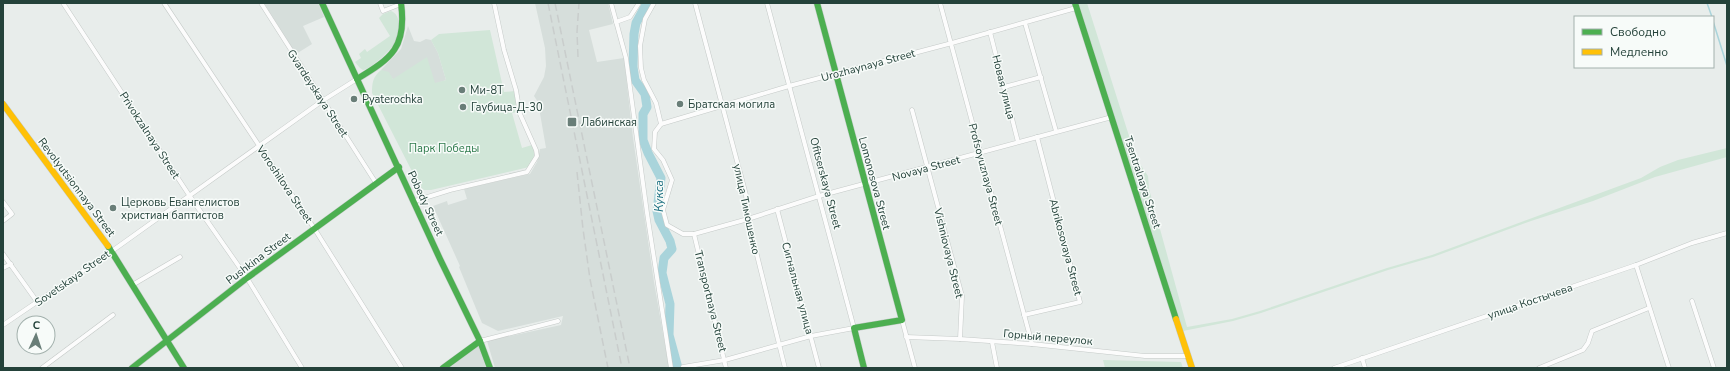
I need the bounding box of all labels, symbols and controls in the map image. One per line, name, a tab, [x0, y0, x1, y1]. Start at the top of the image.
legend	[1574, 16, 1714, 68]
text: Свободно	[1610, 24, 1666, 40]
text: Медленно	[1610, 44, 1668, 60]
street label: Urozhaynaya Street	[819, 46, 917, 85]
street label: Gvardeyskaya Street	[284, 47, 352, 140]
street label: Новая улица	[988, 53, 1019, 121]
place label: Ми-8Т	[470, 83, 504, 98]
marker: Ми-8Т	[457, 85, 467, 95]
street label: Privokzalnaya Street	[116, 89, 183, 182]
place label: Pyaterochka	[362, 92, 423, 107]
marker: Pyaterochka	[349, 94, 359, 104]
place label: Братская могила	[688, 97, 775, 112]
marker: Братская могила	[675, 99, 685, 109]
place label: Гаубица-Д-30	[471, 100, 543, 115]
marker: Гаубица-Д-30	[458, 102, 468, 112]
place label: Лабинская	[581, 115, 637, 130]
marker: Лабинская	[566, 116, 578, 128]
street label: Profsoyuznaya Street	[965, 122, 1006, 227]
street label: Tsentralnaya Street	[1121, 134, 1165, 230]
street label: Revolyutsionnaya Street	[35, 135, 119, 240]
street label: Lomonosova Street	[855, 135, 894, 231]
street label: Ofitserskaya Street	[806, 136, 845, 231]
park label: Парк Победы	[409, 141, 479, 156]
street label: Voroshilova Street	[252, 142, 316, 226]
street label: Novaya Street	[891, 152, 962, 185]
street label: улица Тимошенко	[730, 162, 763, 256]
street label: Pobedy Street	[404, 168, 447, 238]
water label: Кукса	[651, 180, 667, 212]
place label: Церковь Евангелистов христиан баптистов	[121, 195, 240, 223]
street label: Abrikosovaya Street	[1045, 197, 1086, 297]
marker: Церковь Евангелистов христиан баптистов	[108, 203, 118, 213]
street label: Vishniovaya Street	[930, 206, 967, 300]
street label: Pushkina Street	[223, 229, 294, 288]
street label: Сигнальная улица	[778, 240, 817, 336]
street label: Sovetskaya Street	[32, 247, 113, 310]
street label: Transportnaya Street	[691, 249, 730, 353]
street label: улица Костычева	[1486, 280, 1575, 323]
north arrow	[16, 315, 56, 355]
text: С	[32, 318, 41, 333]
street label: Горный переулок	[1003, 326, 1093, 349]

